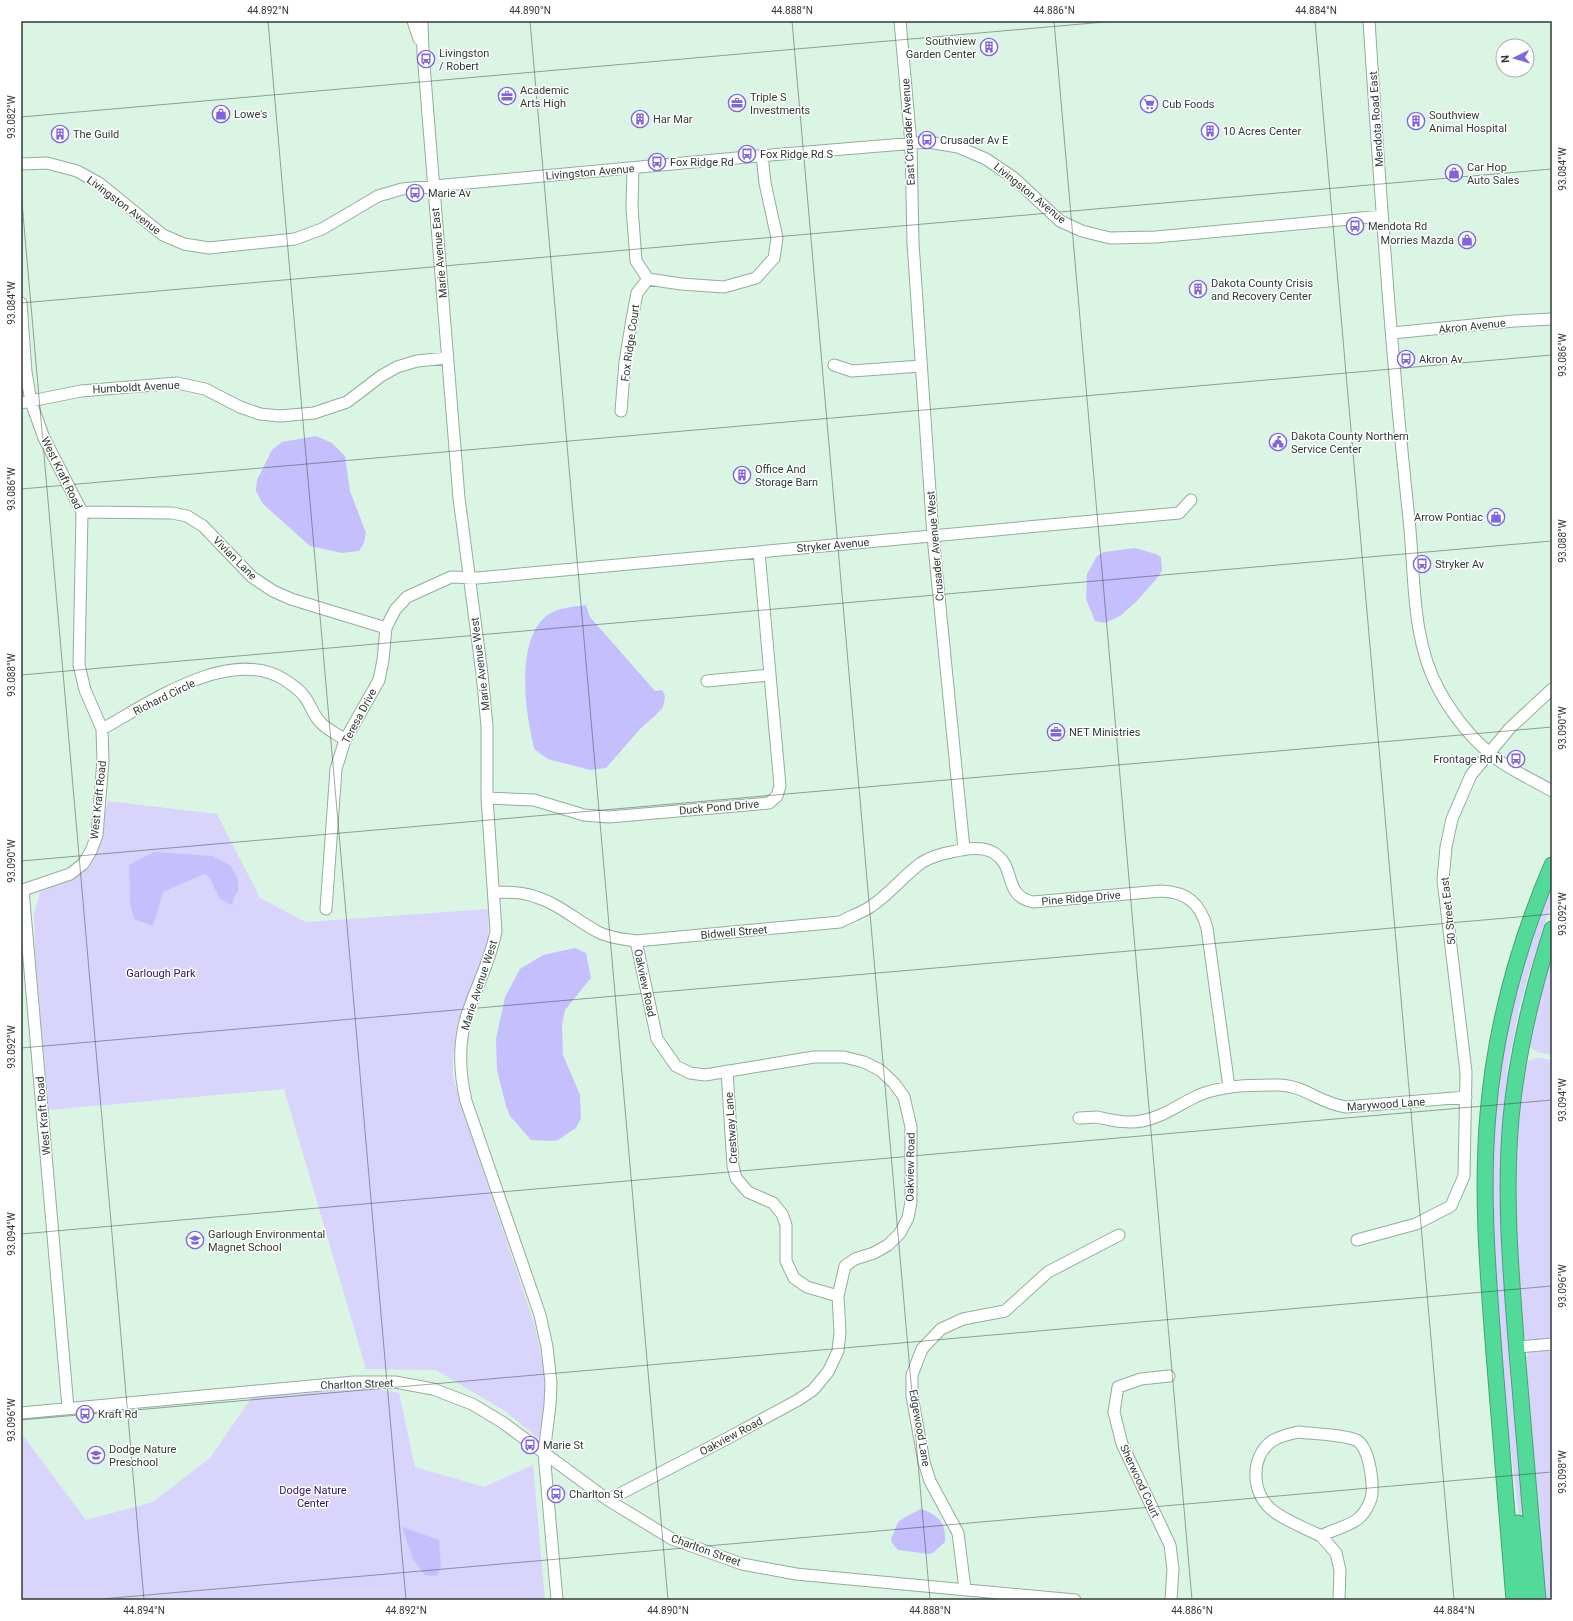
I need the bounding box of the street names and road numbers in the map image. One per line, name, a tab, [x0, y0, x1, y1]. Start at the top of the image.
street label: Mendota Road East	[1367, 70, 1386, 167]
street label: East Crusader Avenue	[899, 78, 918, 186]
street label: Livingston Avenue	[991, 160, 1069, 227]
street label: Livingston Avenue	[545, 162, 635, 183]
street label: Livingston Avenue	[84, 173, 163, 237]
street label: Marie Avenue East	[429, 207, 450, 299]
street label: Fox Ridge Court	[619, 303, 642, 383]
street label: Akron Avenue	[1438, 316, 1506, 336]
street label: Humboldt Avenue	[92, 379, 180, 396]
street label: West Kraft Road	[38, 435, 85, 512]
street label: Crusader Avenue West	[924, 490, 947, 602]
street label: Vivian Lane	[210, 534, 259, 583]
street label: Stryker Avenue	[796, 536, 870, 555]
street label: Marie Avenue West	[468, 616, 493, 711]
street label: Richard Circle	[131, 677, 198, 718]
street label: Teresa Drive	[340, 686, 379, 746]
street label: West Kraft Road	[88, 760, 109, 840]
street label: Duck Pond Drive	[679, 798, 760, 817]
street label: 50 Street East	[1438, 876, 1459, 946]
street label: Pine Ridge Drive	[1041, 889, 1121, 908]
street label: Bidwell Street	[700, 923, 768, 942]
street label: Marie Avenue West	[459, 938, 500, 1032]
street label: Oakview Road	[631, 948, 658, 1018]
street label: West Kraft Road	[34, 1076, 53, 1156]
street label: Crestway Lane	[722, 1092, 740, 1164]
street label: Marywood Lane	[1347, 1095, 1426, 1114]
street label: Oakview Road	[903, 1132, 918, 1202]
street label: Charlton Street	[320, 1377, 394, 1392]
street label: Edgewood Lane	[906, 1389, 933, 1468]
street label: Oakview Road	[698, 1414, 765, 1458]
street label: Sherwood Court	[1117, 1443, 1162, 1520]
street label: Charlton Street	[669, 1532, 743, 1569]

